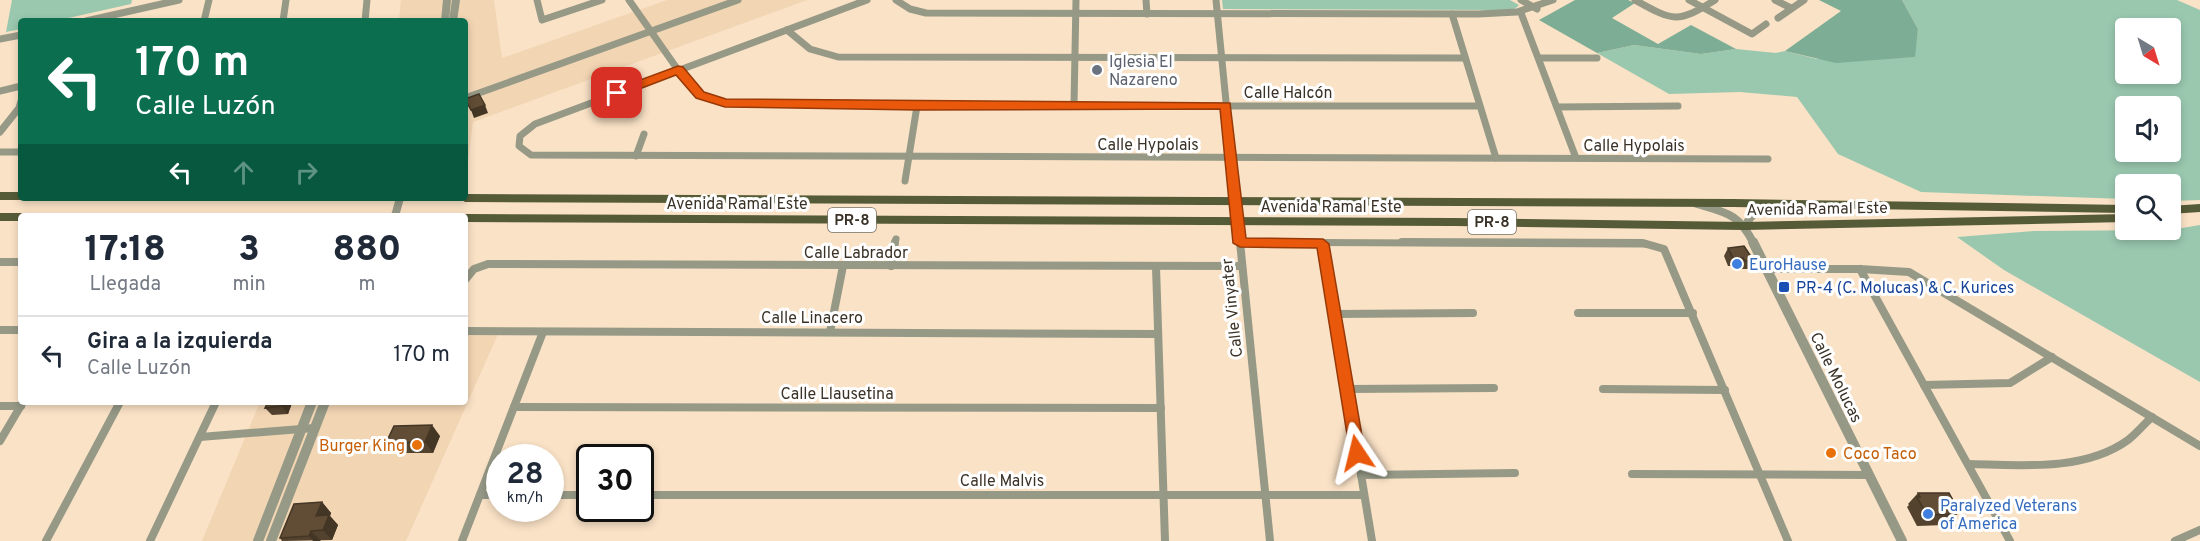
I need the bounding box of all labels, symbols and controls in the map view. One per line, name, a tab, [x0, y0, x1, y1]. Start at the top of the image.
north arrow	[2115, 18, 2181, 84]
map controls	[2115, 18, 2181, 240]
text: 170 m	[135, 38, 249, 91]
icon: left	[36, 42, 114, 120]
place label: Iglesia El Nazareno	[1109, 53, 1178, 91]
marker: Iglesia El Nazareno	[1090, 63, 1104, 77]
pin	[591, 67, 642, 118]
icon: arrive	[600, 76, 633, 109]
street label: Calle Halcón	[1244, 84, 1332, 104]
text: Calle Luzón	[135, 90, 276, 124]
button: sound	[2115, 96, 2181, 162]
street label: Calle Hypolais	[1097, 136, 1199, 156]
street label: Calle Hypolais	[1583, 137, 1685, 157]
icon: left	[164, 156, 197, 189]
icon: ahead	[227, 156, 260, 189]
icon: right	[290, 156, 323, 189]
button: search	[2115, 174, 2181, 240]
street label: Avenida Ramal Este	[666, 195, 808, 215]
street label: Avenida Ramal Este	[1260, 198, 1402, 218]
street label: Avenida Ramal Este	[1746, 199, 1888, 221]
road number: PR-8	[828, 208, 876, 232]
road number: PR-8	[1468, 210, 1516, 234]
text: 17:18	[85, 228, 166, 274]
text: 3	[238, 228, 260, 274]
text: 880	[332, 228, 401, 274]
street label: Calle Labrador	[804, 244, 908, 264]
place label: EuroHause	[1749, 256, 1827, 276]
street label: Calle Vinyater	[1218, 257, 1248, 358]
marker: EuroHause	[1730, 257, 1744, 271]
text: Llegada	[89, 272, 161, 298]
text: min	[233, 272, 266, 298]
text: m	[358, 272, 375, 298]
place label: PR-4 (C. Molucas) & C. Kurices	[1796, 279, 2014, 299]
marker: PR-4 (C. Molucas) & C. Kurices	[1777, 280, 1791, 294]
street label: Calle Linacero	[761, 309, 863, 329]
text: Gira a la izquierda	[87, 329, 273, 356]
street label: Calle Molucas	[1805, 329, 1866, 426]
icon: left	[36, 339, 69, 372]
text: 170 m	[393, 342, 450, 369]
text: Calle Luzón	[87, 356, 191, 382]
street label: Calle Llausetina	[780, 385, 894, 405]
position arrow	[1325, 421, 1389, 485]
place label: Burger King	[319, 437, 405, 457]
marker: Burger King	[410, 438, 424, 452]
speed limit sign: 30	[576, 444, 654, 522]
place label: Coco Taco	[1843, 445, 1917, 465]
marker: Coco Taco	[1824, 446, 1838, 460]
text: 28	[506, 457, 544, 494]
street label: Calle Malvis	[960, 472, 1044, 492]
text: km/h	[507, 489, 543, 508]
place label: Paralyzed Veterans of America	[1940, 497, 2077, 535]
marker: Paralyzed Veterans of America	[1921, 507, 1935, 521]

